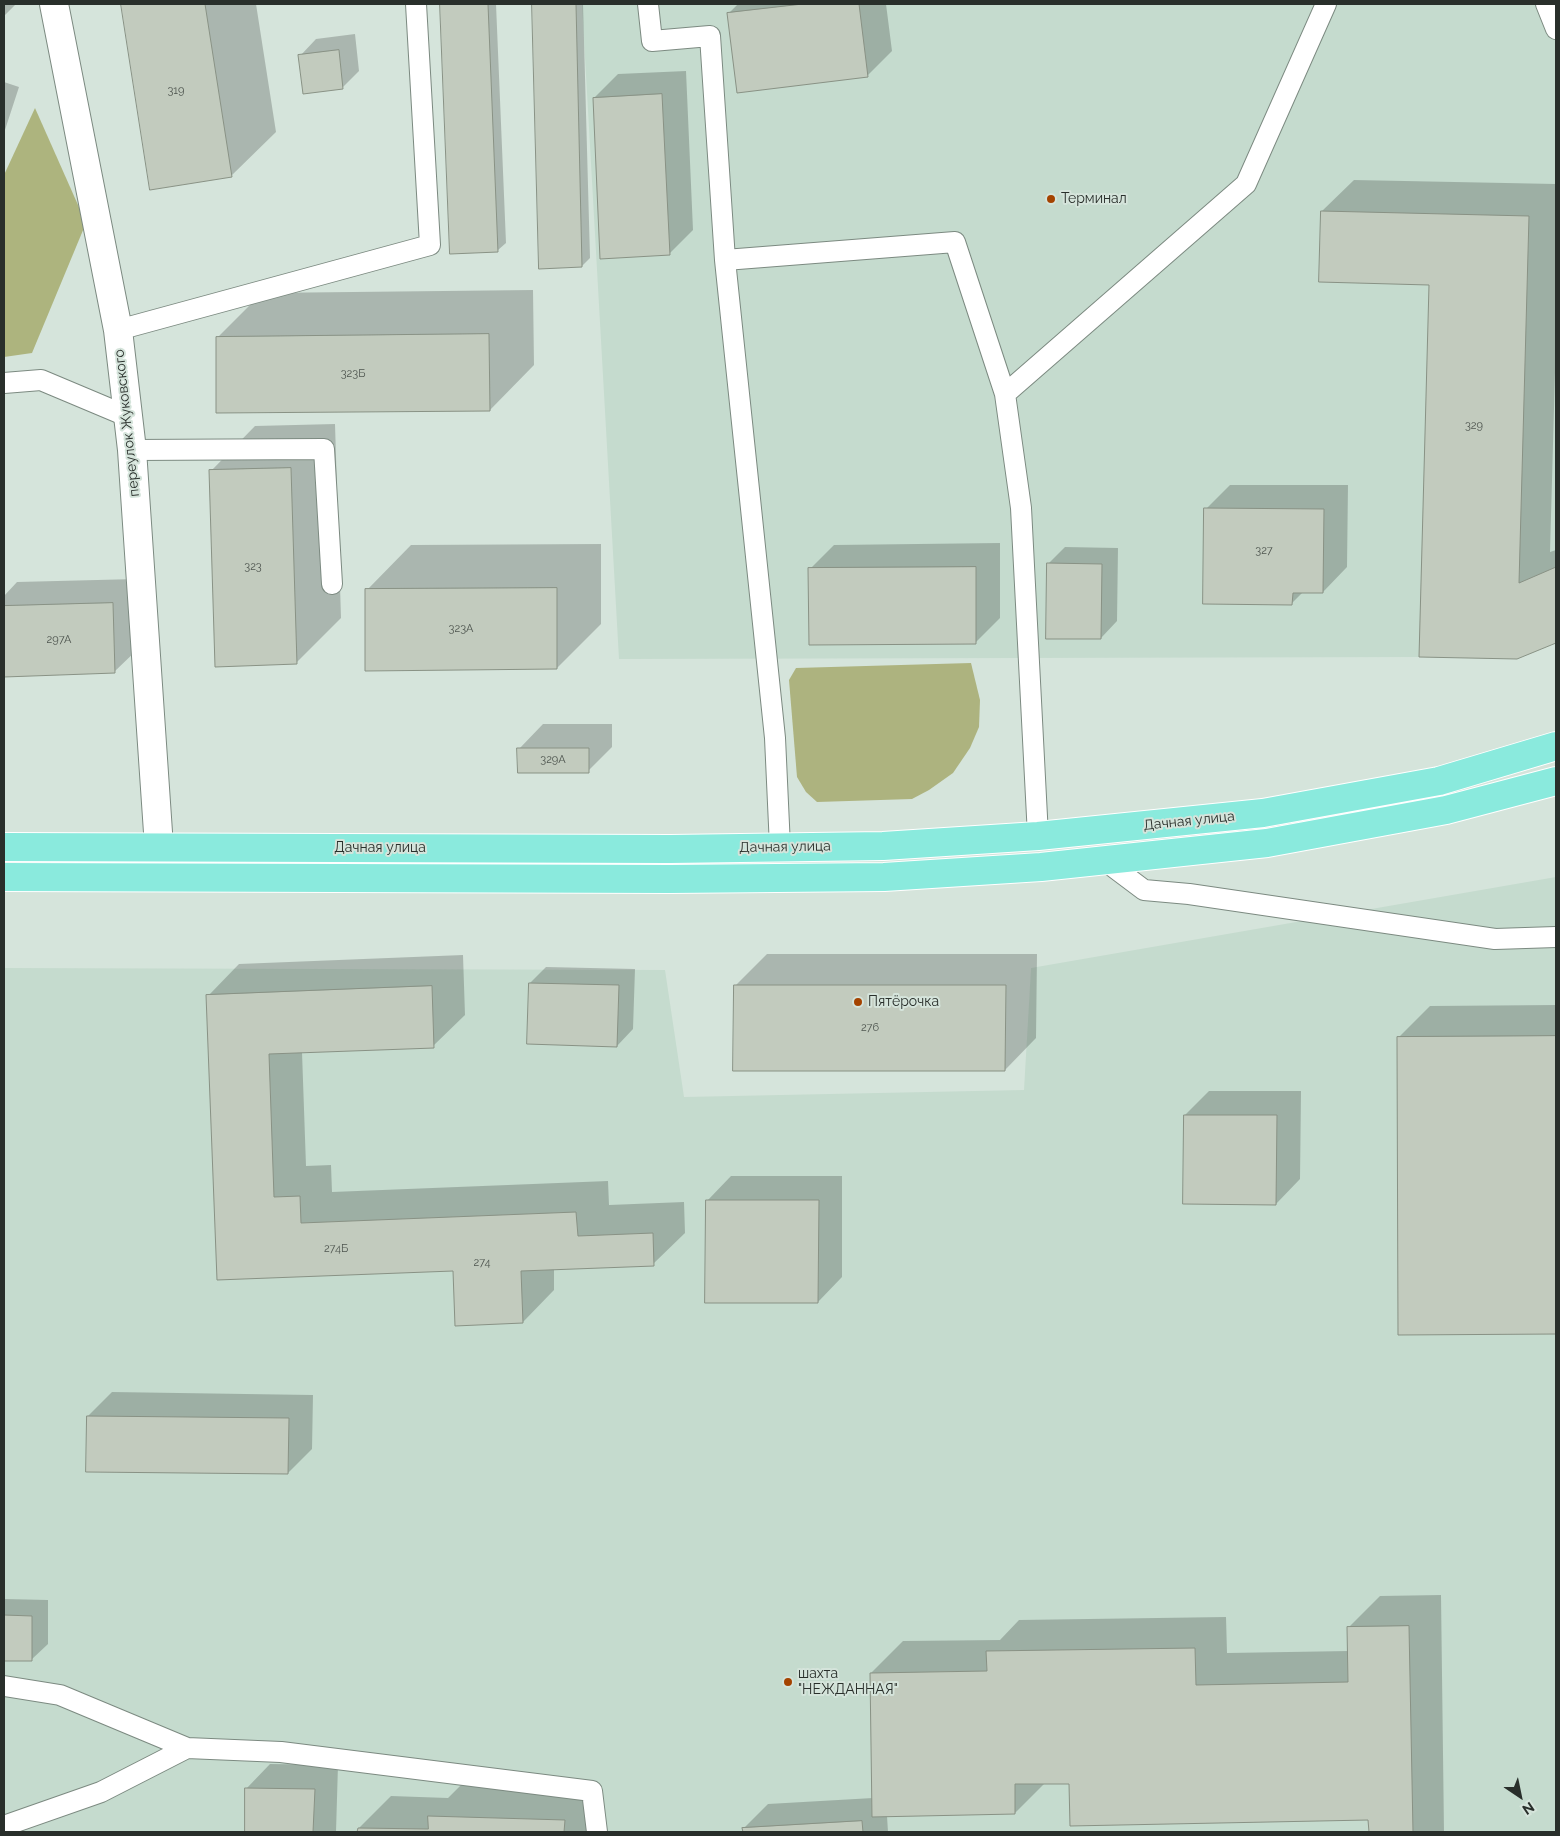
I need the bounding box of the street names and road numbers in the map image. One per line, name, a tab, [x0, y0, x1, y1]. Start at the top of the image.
street label: переулок Жуковского	[111, 348, 143, 498]
street label: Дачная улица	[1143, 808, 1235, 834]
street label: Дачная улица	[739, 838, 831, 856]
street label: Дачная улица	[334, 840, 426, 856]

